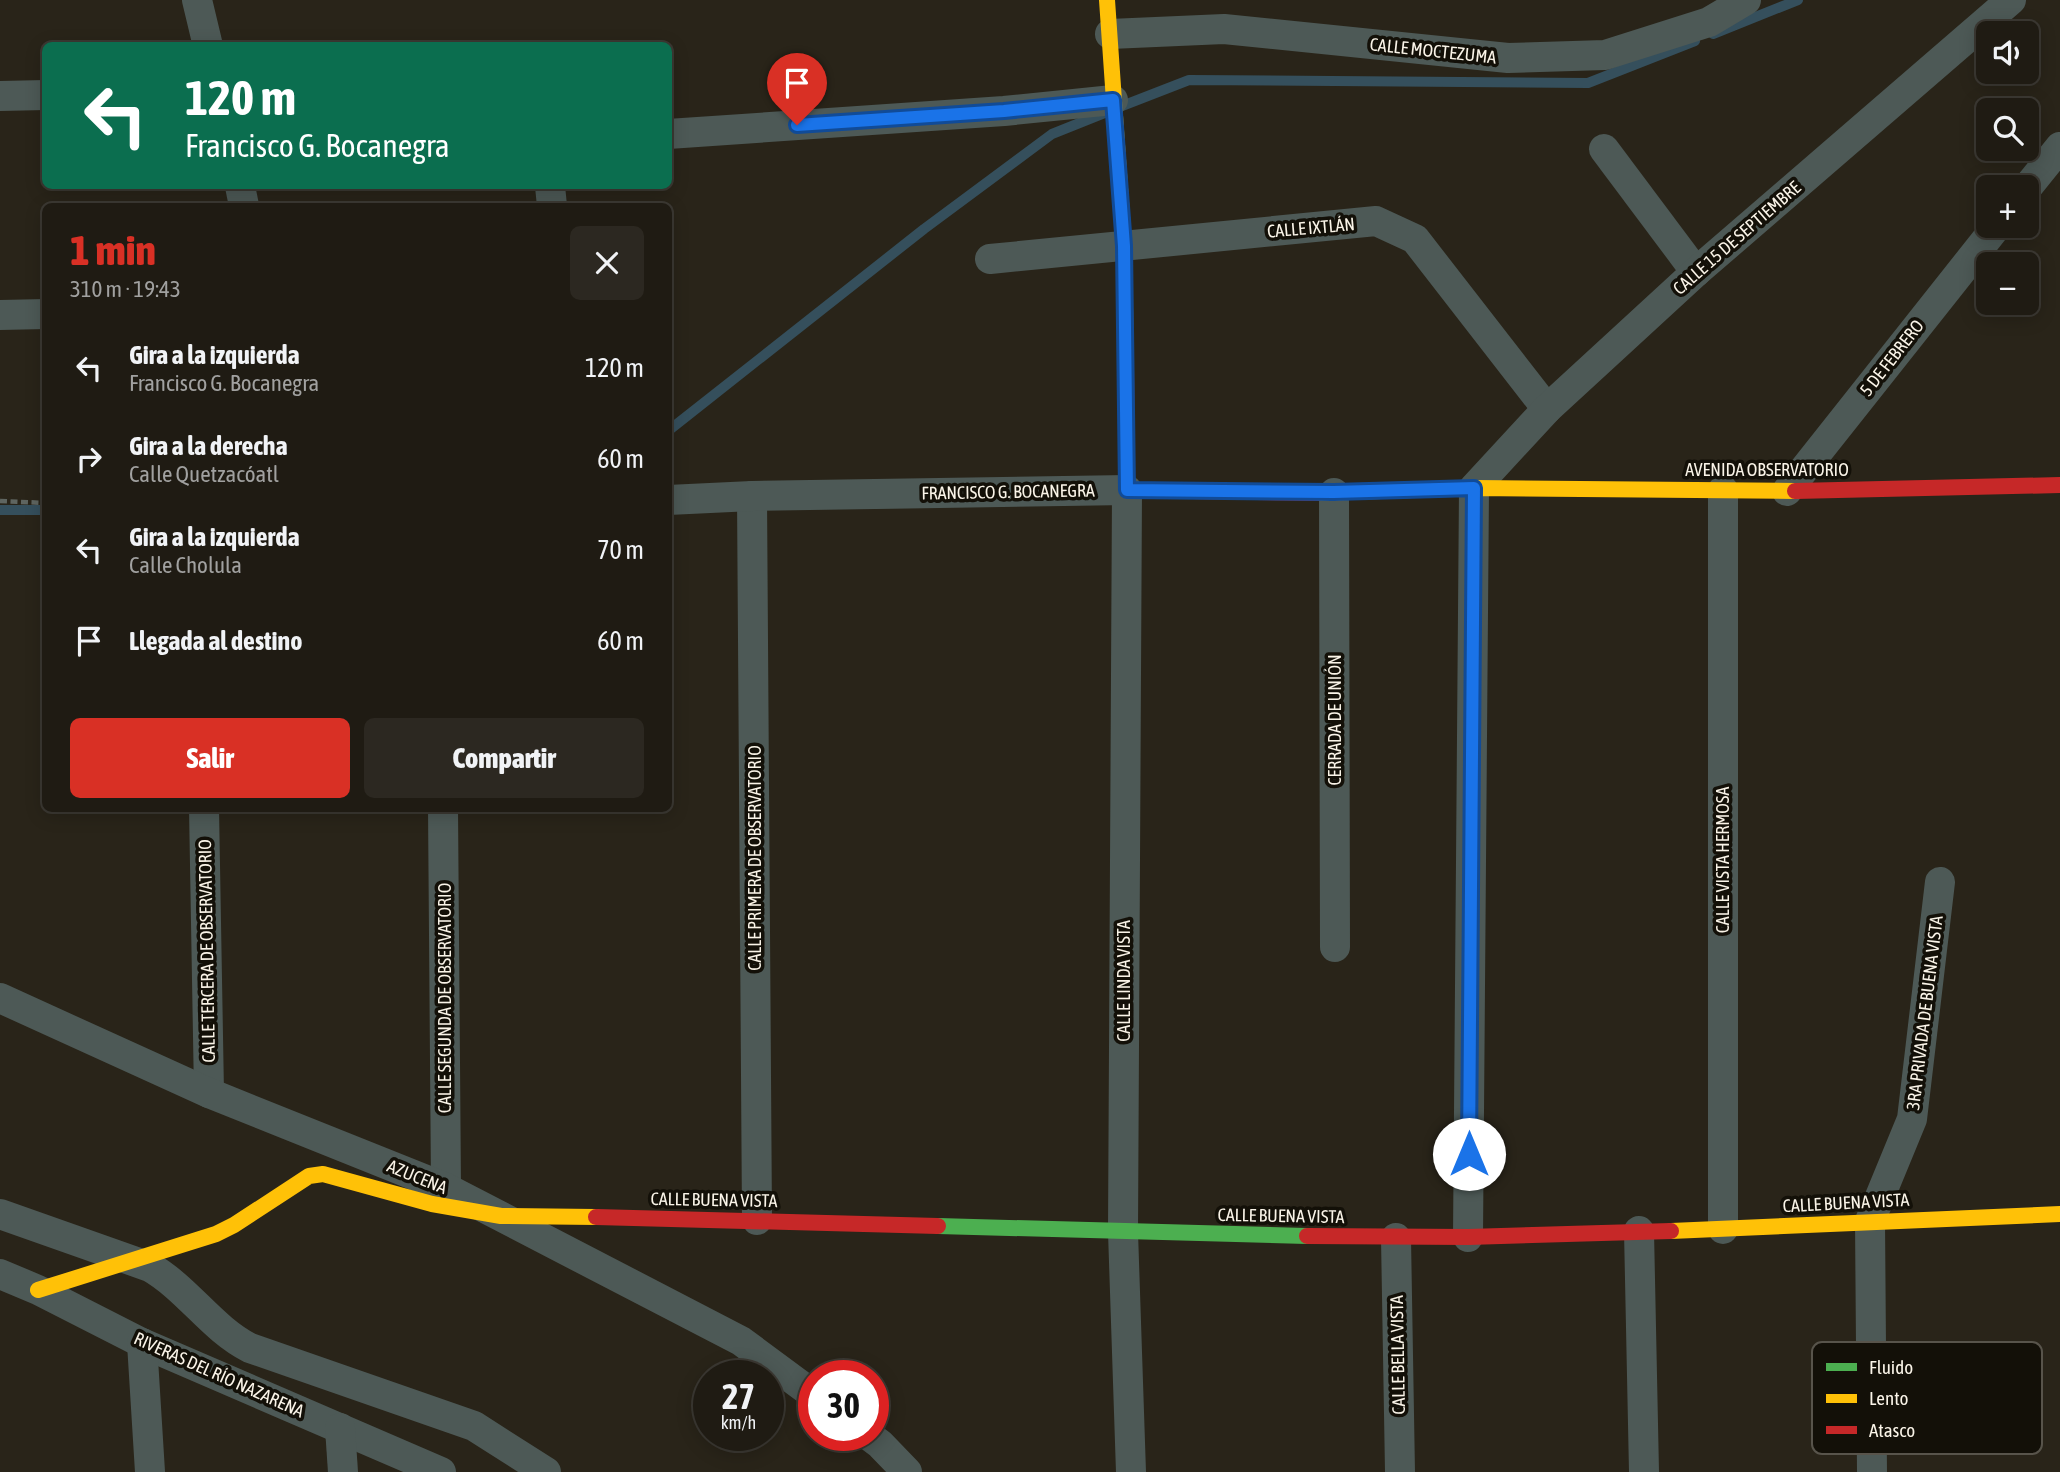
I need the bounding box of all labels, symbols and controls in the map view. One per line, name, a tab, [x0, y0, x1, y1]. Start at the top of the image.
map controls	[1976, 21, 2039, 315]
button: sound	[1976, 21, 2039, 84]
street label: CALLE MOCTEZUMA	[1369, 33, 1497, 68]
pin	[767, 53, 827, 125]
icon: arrive	[778, 64, 816, 102]
text: 120 m	[185, 69, 296, 125]
icon: left	[70, 70, 161, 161]
button: search	[1976, 98, 2039, 161]
text: Francisco G. Bocanegra	[185, 127, 450, 164]
button: +	[1976, 175, 2039, 238]
street label: CALLE 15 DE SEPTIEMBRE	[1669, 176, 1805, 299]
street label: CALLE IXTLÁN	[1266, 213, 1356, 242]
text: 1 min	[70, 226, 156, 274]
button: close	[570, 226, 644, 300]
button: −	[1976, 252, 2039, 315]
text: 310 m · 19:43	[70, 276, 181, 302]
street label: 5 DE FEBRERO	[1855, 316, 1928, 400]
text: Gira a la izquierda	[129, 340, 300, 370]
icon: left	[70, 349, 108, 387]
text: 120 m	[585, 353, 644, 383]
text: Francisco G. Bocanegra	[129, 370, 319, 396]
text: Gira a la derecha	[129, 431, 288, 461]
icon: right	[70, 440, 108, 478]
text: 60 m	[597, 444, 644, 474]
street label: AVENIDA OBSERVATORIO	[1685, 459, 1849, 480]
text: Calle Quetzacóatl	[129, 461, 279, 487]
street label: FRANCISCO G. BOCANEGRA	[921, 479, 1095, 504]
text: Gira a la izquierda	[129, 522, 300, 552]
icon: left	[70, 531, 108, 569]
text: 70 m	[597, 535, 644, 565]
text: Calle Cholula	[129, 552, 242, 578]
icon: arrive	[70, 622, 108, 660]
text: Llegada al destino	[129, 626, 302, 656]
text: 60 m	[597, 626, 644, 656]
street label: CERRADA DE UNIÓN	[1324, 654, 1345, 786]
button: Salir	[70, 718, 350, 798]
button: Compartir	[364, 718, 644, 798]
street label: CALLE PRIMERA DE OBSERVATORIO	[744, 745, 765, 971]
street label: CALLE VISTA HERMOSA	[1712, 787, 1733, 933]
street label: CALLE TERCERA DE OBSERVATORIO	[194, 839, 219, 1063]
street label: CALLE SEGUNDA DE OBSERVATORIO	[434, 883, 455, 1113]
street label: 3RA PRIVADA DE BUENA VISTA	[1902, 914, 1947, 1111]
street label: CALLE LINDA VISTA	[1113, 920, 1134, 1042]
position arrow	[1432, 1117, 1506, 1191]
street label: AZUCENA	[384, 1155, 450, 1198]
street label: CALLE BUENA VISTA	[650, 1188, 778, 1211]
street label: CALLE BUENA VISTA	[1782, 1189, 1910, 1216]
street label: CALLE BUENA VISTA	[1217, 1204, 1345, 1227]
street label: CALLE BELLA VISTA	[1386, 1295, 1409, 1415]
street label: RIVERAS DEL RÍO NAZARENA	[131, 1328, 308, 1422]
legend	[1812, 1342, 2042, 1454]
text: Fluido	[1869, 1356, 1913, 1378]
speed limit sign: 30	[798, 1360, 889, 1451]
text: 27	[722, 1376, 755, 1416]
text: Lento	[1869, 1387, 1908, 1409]
text: km/h	[721, 1412, 756, 1433]
text: Atasco	[1869, 1419, 1915, 1441]

